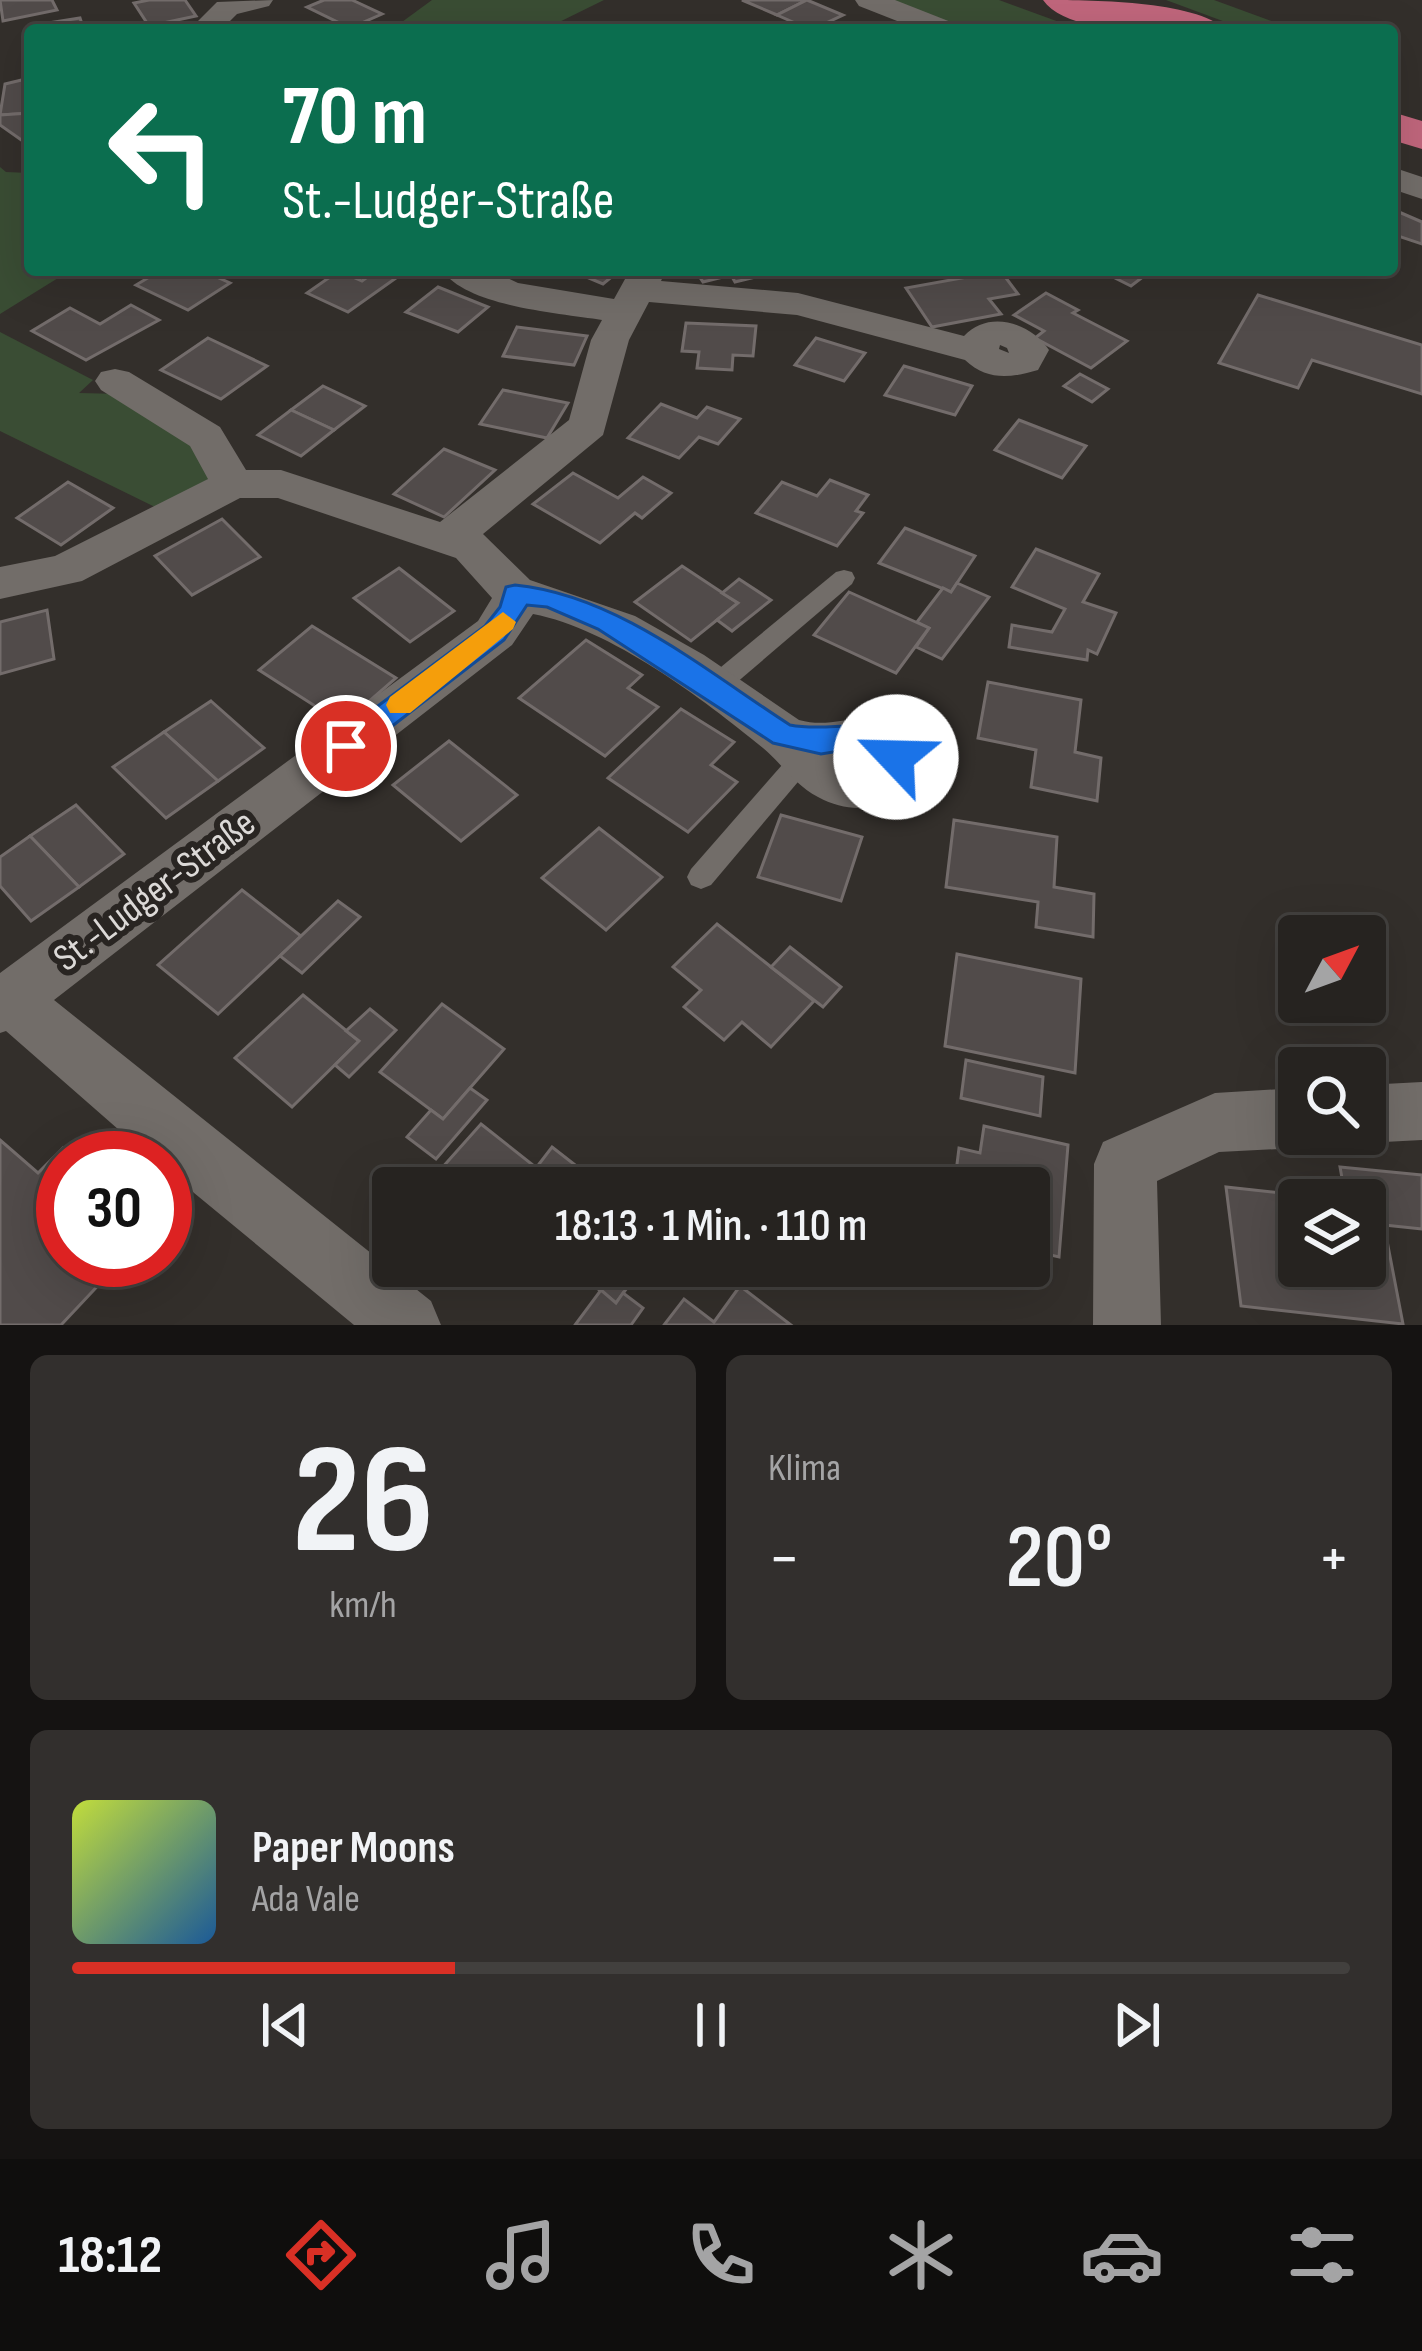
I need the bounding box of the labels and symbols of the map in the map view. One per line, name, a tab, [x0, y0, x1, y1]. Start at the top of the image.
position arrow	[833, 694, 959, 820]
pin	[295, 695, 397, 797]
street label: St.-Ludger-Straße	[45, 800, 265, 982]
north arrow	[1278, 915, 1386, 1023]
speed limit sign: 30	[36, 1131, 192, 1287]

